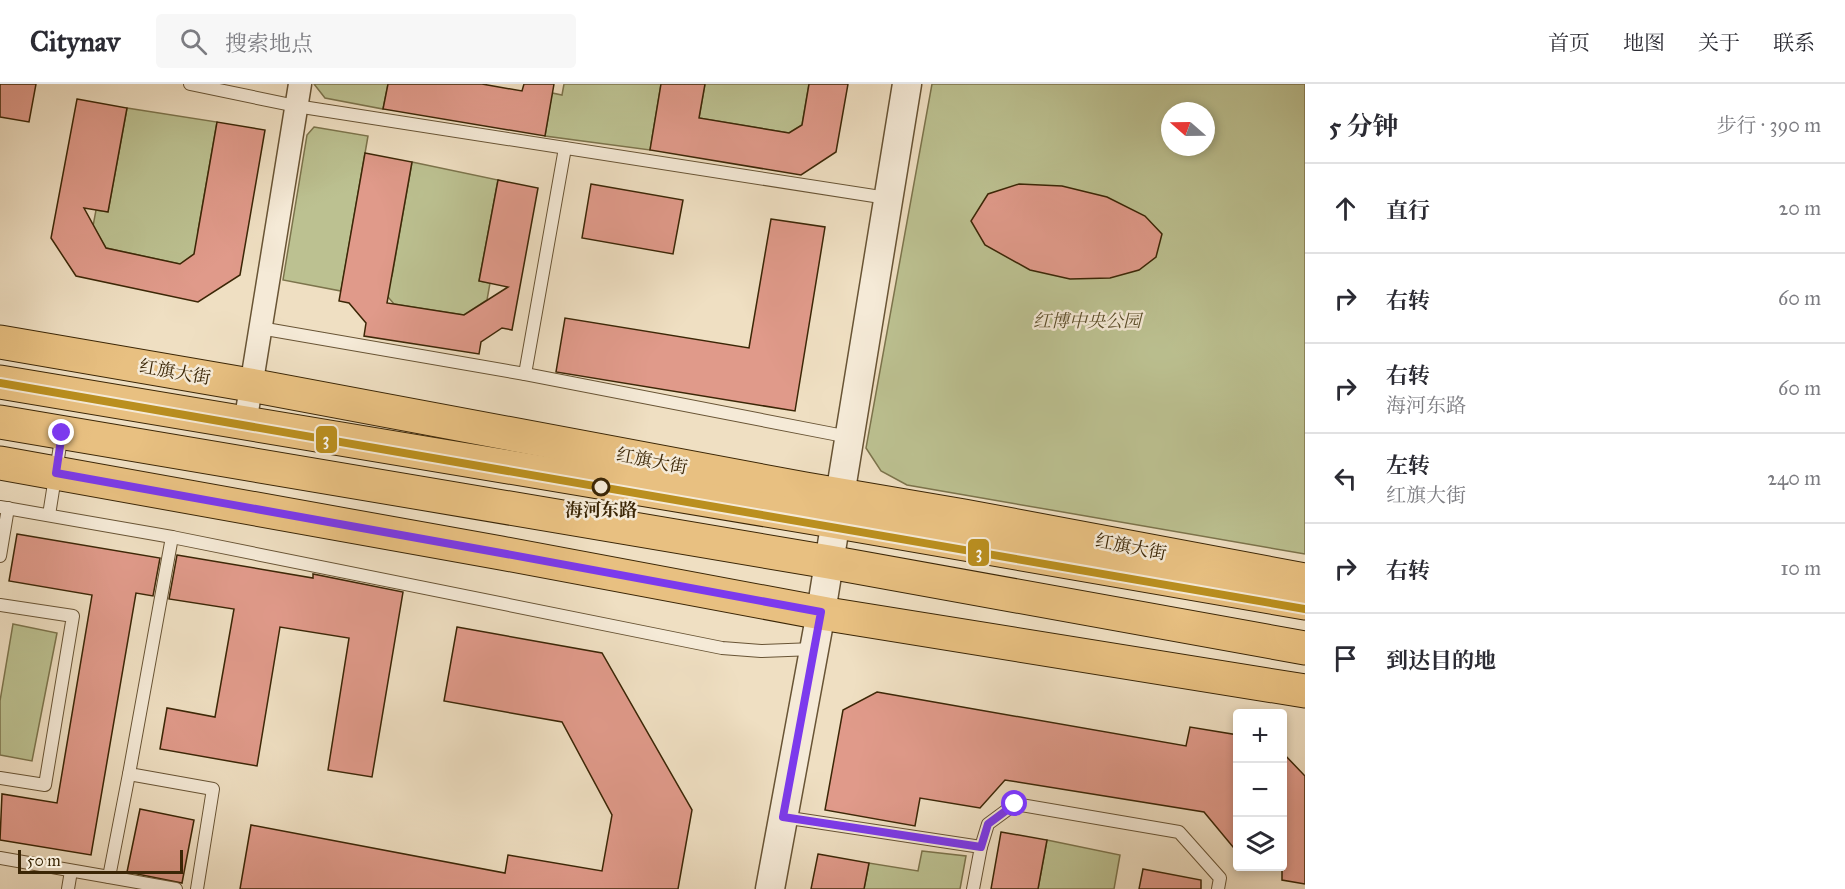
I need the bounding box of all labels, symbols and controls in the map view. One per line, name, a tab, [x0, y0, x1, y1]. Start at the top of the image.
search box	[156, 14, 576, 68]
text: Citynav	[30, 24, 120, 59]
icon: search	[177, 25, 210, 58]
text: 搜索地点	[225, 30, 313, 57]
text: 首页	[1548, 30, 1590, 56]
text: 地图	[1623, 30, 1665, 56]
text: 关于	[1698, 30, 1740, 56]
text: 联系	[1773, 30, 1815, 56]
north arrow	[1161, 102, 1215, 156]
text: 5 分钟	[1329, 110, 1399, 142]
text: 步行 · 390 m	[1717, 113, 1821, 137]
icon: ahead	[1329, 192, 1362, 225]
text: 20 m	[1778, 196, 1821, 220]
text: 直行	[1386, 197, 1430, 224]
icon: right	[1329, 282, 1362, 315]
text: 60 m	[1778, 286, 1821, 310]
text: 右转	[1386, 287, 1430, 314]
park label: 红博中央公园	[1033, 310, 1144, 332]
street label: 红旗大街	[138, 355, 212, 389]
text: 右转	[1386, 362, 1430, 389]
icon: right	[1329, 372, 1362, 405]
text: 60 m	[1778, 376, 1821, 400]
text: 海河东路	[1386, 393, 1466, 417]
route end	[48, 419, 74, 445]
line badge: 3	[315, 425, 338, 454]
text: 3	[323, 430, 329, 450]
street label: 红旗大街	[615, 443, 689, 479]
text: 左转	[1386, 452, 1430, 479]
icon: left	[1329, 462, 1362, 495]
text: 240 m	[1767, 466, 1821, 490]
marker: 海河东路	[592, 478, 610, 496]
text: 红旗大街	[1386, 483, 1466, 507]
place label: 海河东路	[565, 499, 637, 521]
street label: 红旗大街	[1094, 529, 1168, 565]
line badge: 3	[967, 538, 990, 567]
text: 3	[976, 543, 982, 563]
icon: right	[1329, 552, 1362, 585]
text: 10 m	[1780, 556, 1821, 580]
text: 右转	[1386, 557, 1430, 584]
icon: arrive	[1329, 642, 1362, 675]
text: 到达目的地	[1386, 647, 1496, 674]
map controls	[1233, 709, 1287, 871]
button: +	[1233, 709, 1287, 763]
button: −	[1233, 763, 1287, 817]
route start	[1001, 790, 1027, 816]
button: layers	[1233, 817, 1287, 871]
scale bar	[18, 847, 183, 874]
text: 50 m	[27, 851, 61, 870]

